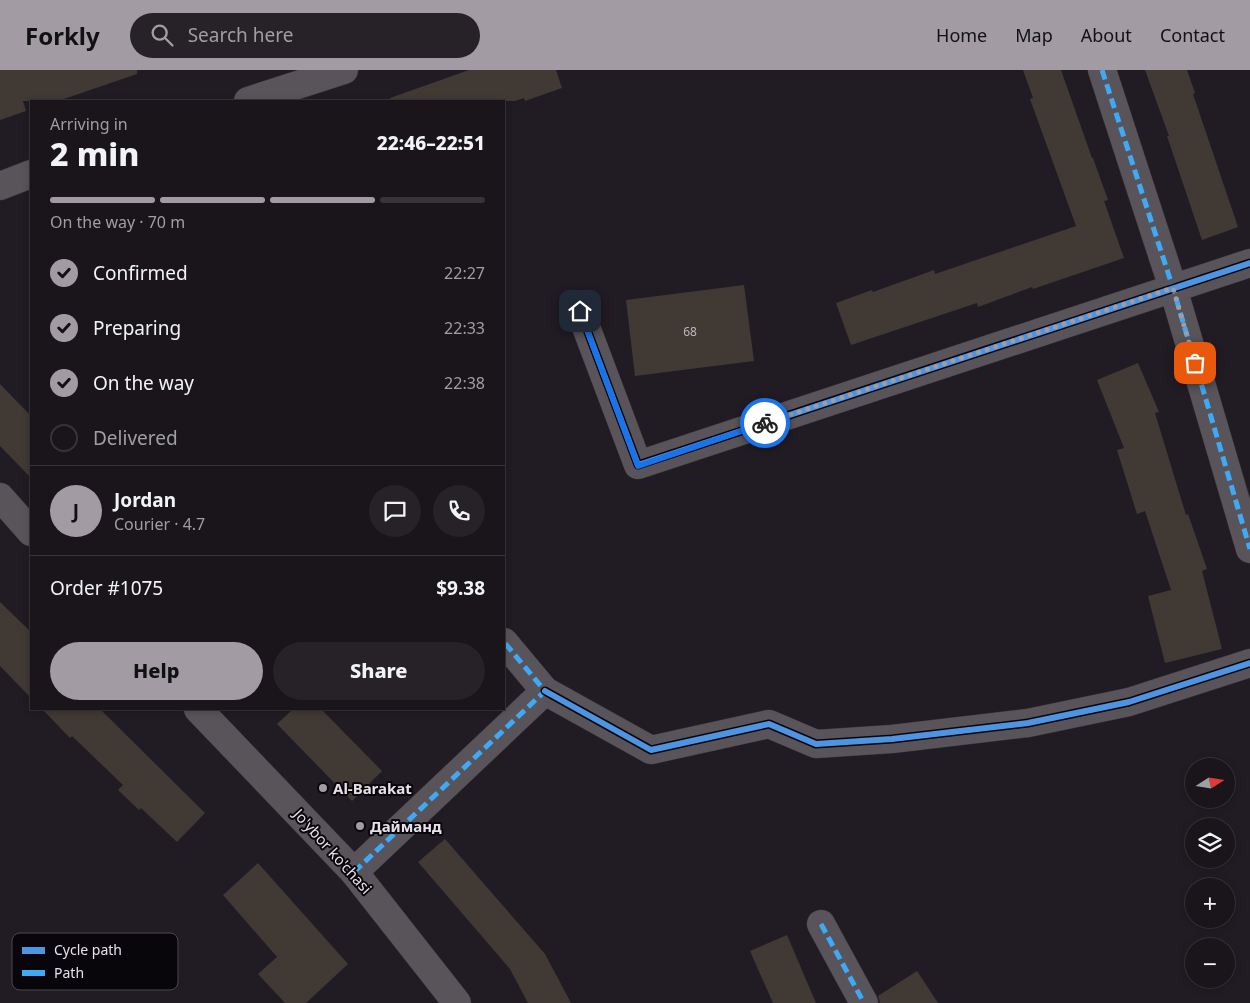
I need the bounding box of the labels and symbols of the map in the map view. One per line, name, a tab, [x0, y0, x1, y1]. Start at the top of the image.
pin	[559, 290, 601, 332]
house number: 68	[683, 323, 697, 340]
pin	[1174, 342, 1216, 384]
courier	[740, 398, 790, 448]
north arrow	[1185, 758, 1235, 808]
place label: Al-Barakat	[333, 778, 412, 798]
marker: Al-Barakat	[317, 782, 329, 794]
street label: Jo'ybor ko'chasi	[288, 803, 376, 898]
place label: Дайманд	[370, 816, 442, 836]
marker: Дайманд	[354, 820, 366, 832]
legend	[12, 933, 178, 990]
text: Cycle path	[54, 940, 122, 959]
text: Path	[54, 963, 84, 982]

